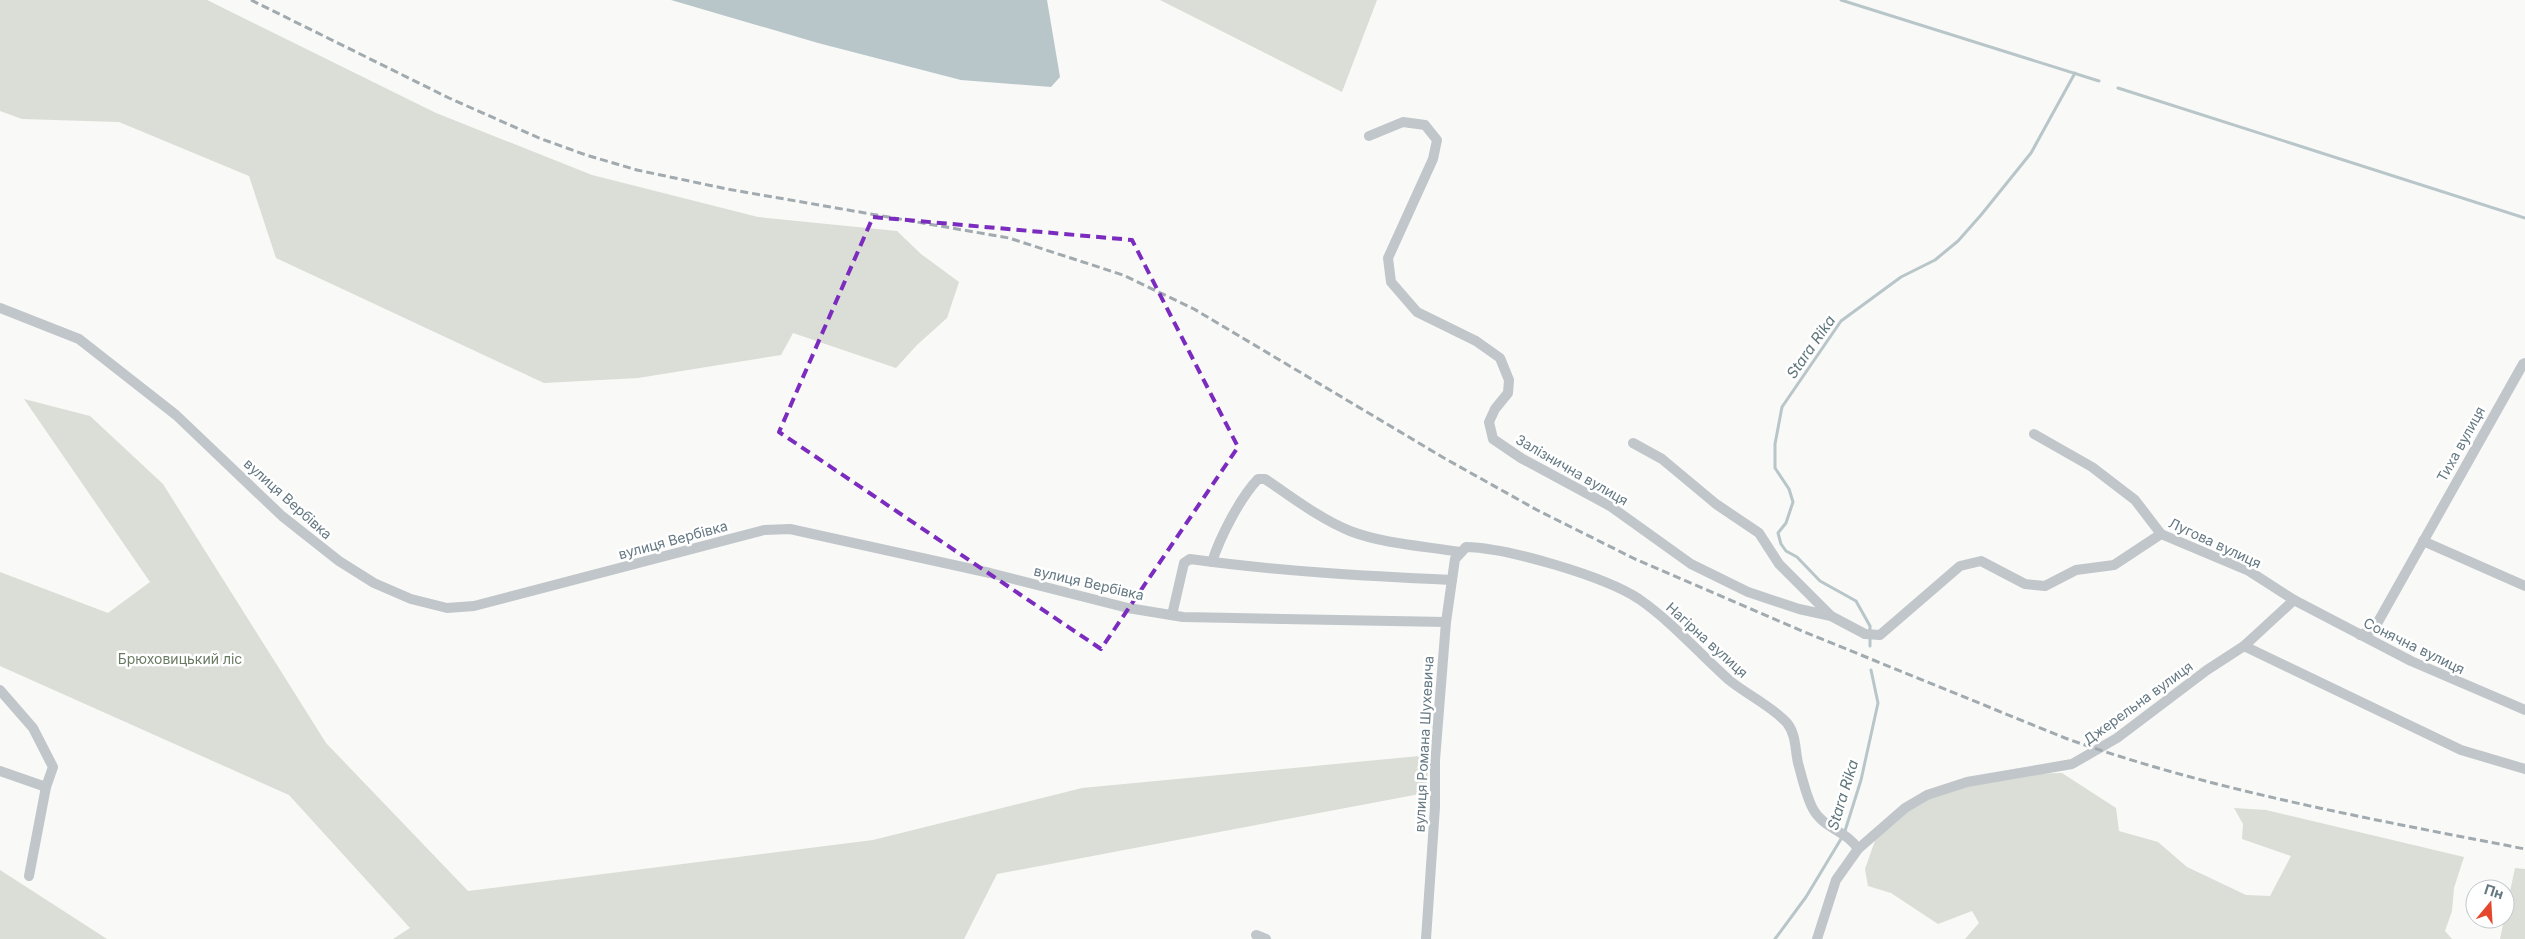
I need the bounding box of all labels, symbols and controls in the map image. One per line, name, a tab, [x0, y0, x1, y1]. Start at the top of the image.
water label: Stara Rika	[1782, 311, 1839, 382]
street label: Тиха вулиця	[2433, 403, 2488, 484]
street label: Залізнична вулиця	[1513, 430, 1632, 509]
street label: вулиця Вербівка	[241, 455, 336, 543]
street label: Лугова вулиця	[2166, 514, 2264, 571]
street label: вулиця Вербівка	[616, 517, 729, 562]
street label: вулиця Вербівка	[1032, 562, 1146, 603]
street label: Нагірна вулиця	[1663, 598, 1752, 681]
street label: Сонячна вулиця	[2361, 614, 2468, 677]
park label: Брюховицький ліс	[118, 650, 242, 667]
street label: вулиця Романа Шухевича	[1410, 655, 1437, 833]
street label: Джерельна вулиця	[2080, 657, 2196, 748]
water label: Stara Rika	[1823, 757, 1862, 832]
north arrow	[2465, 879, 2515, 929]
text: Пн	[2482, 880, 2506, 902]

